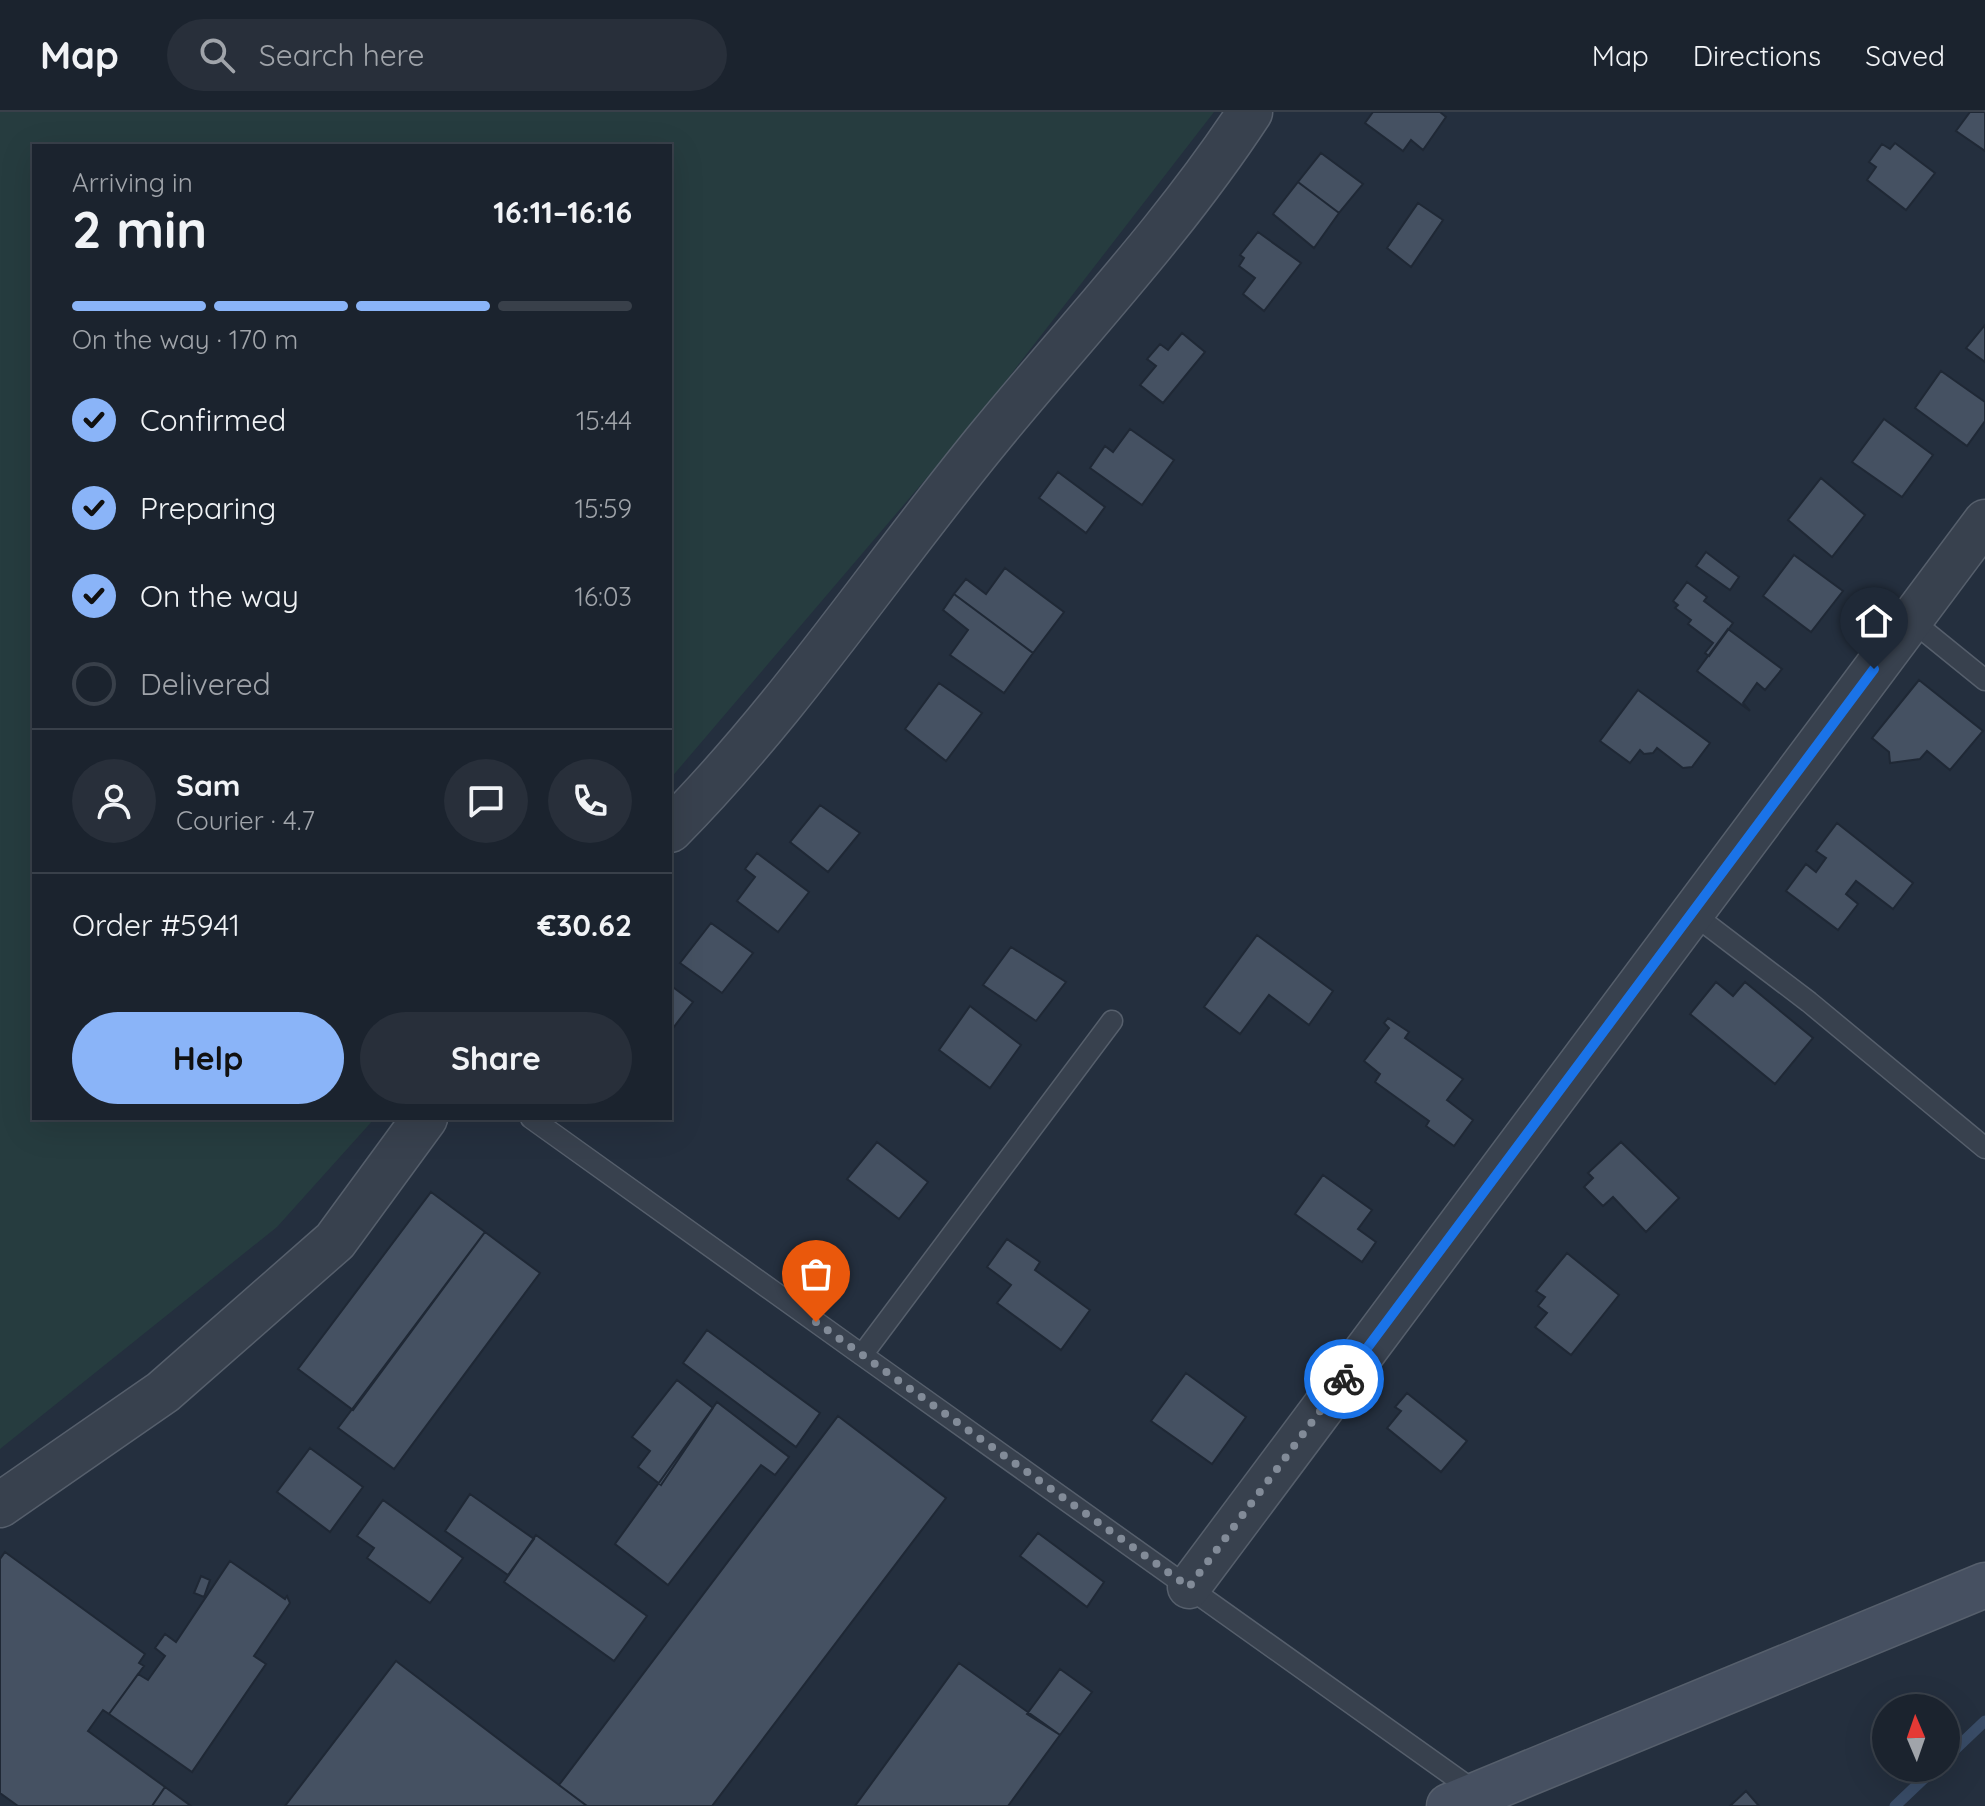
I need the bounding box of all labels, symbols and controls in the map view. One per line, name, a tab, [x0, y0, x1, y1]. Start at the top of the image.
search box	[167, 19, 727, 91]
text: Map	[40, 31, 119, 79]
icon: search	[195, 33, 239, 77]
text: Search here	[259, 36, 424, 74]
text: Map	[1592, 38, 1649, 73]
text: Directions	[1693, 38, 1821, 73]
text: Saved	[1865, 38, 1945, 73]
text: Arriving in	[72, 166, 193, 199]
text: 16:11–16:16	[493, 193, 632, 231]
text: 2 min	[72, 196, 207, 261]
text: On the way · 170 m	[72, 323, 298, 356]
icon: check	[72, 398, 116, 442]
text: Confirmed	[140, 401, 286, 439]
text: 15:44	[576, 404, 632, 437]
icon: check	[72, 486, 116, 530]
text: Preparing	[140, 489, 276, 527]
text: 15:59	[575, 492, 632, 525]
icon: check	[72, 574, 116, 618]
text: On the way	[140, 577, 299, 615]
text: 16:03	[574, 580, 632, 613]
pin	[1840, 587, 1908, 669]
icon: home	[1852, 599, 1896, 643]
text: Delivered	[140, 665, 271, 703]
button: person	[72, 759, 156, 843]
button: chat	[444, 759, 528, 843]
button: phone	[548, 759, 632, 843]
text: Sam	[176, 766, 240, 804]
text: Courier · 4.7	[176, 804, 315, 837]
text: Order #5941	[72, 906, 240, 944]
text: €30.62	[538, 906, 632, 944]
button: Help	[72, 1012, 344, 1104]
button: Share	[360, 1012, 632, 1104]
pin	[782, 1240, 850, 1322]
icon: bag	[794, 1252, 838, 1296]
courier	[1304, 1339, 1384, 1419]
icon: bike	[1322, 1357, 1366, 1401]
north arrow	[1872, 1694, 1960, 1782]
map controls	[1872, 1694, 1960, 1782]

